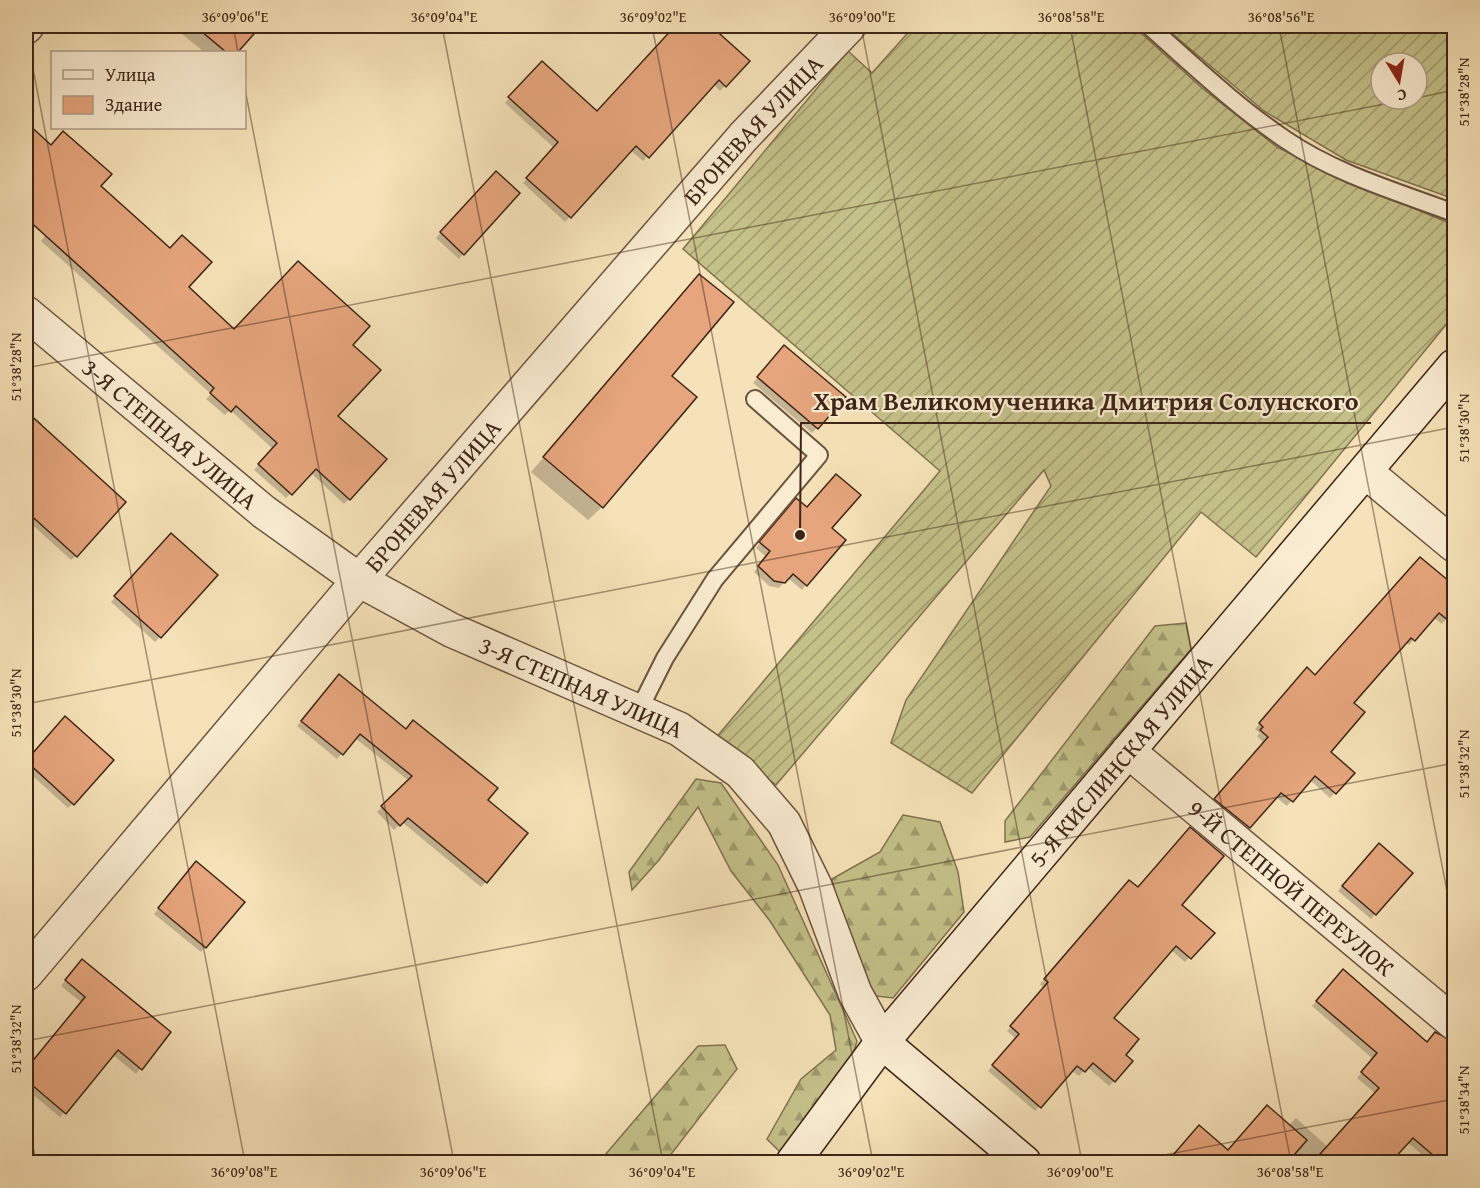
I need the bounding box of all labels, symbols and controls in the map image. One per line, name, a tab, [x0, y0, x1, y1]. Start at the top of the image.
text: 36°09'06"E	[202, 6, 269, 27]
text: 36°09'04"E	[411, 6, 478, 27]
text: 36°09'02"E	[620, 6, 687, 27]
text: 36°09'00"E	[829, 6, 896, 27]
text: 36°08'58"E	[1038, 6, 1105, 27]
text: 36°08'56"E	[1248, 6, 1315, 27]
street label: БРОНЕВАЯ УЛИЦА	[674, 46, 831, 212]
legend	[51, 51, 246, 129]
north arrow	[1369, 51, 1429, 111]
text: 51°38'28"N	[1453, 57, 1474, 126]
text: Улица	[105, 61, 156, 88]
text: С	[1395, 83, 1409, 108]
text: Здание	[105, 91, 162, 118]
text: 51°38'28"N	[5, 332, 26, 401]
street label: 3-Я СТЕПНАЯ УЛИЦА	[75, 350, 266, 518]
callout: Храм Великомученика Дмитрия Солунского	[801, 379, 1371, 423]
text: Храм Великомученика Дмитрия Солунского	[813, 381, 1359, 420]
text: 51°38'30"N	[1453, 393, 1474, 462]
street label: БРОНЕВАЯ УЛИЦА	[356, 411, 509, 580]
street label: 3-Я СТЕПНАЯ УЛИЦА	[474, 627, 689, 747]
street label: 5-Я КИСЛИНСКАЯ УЛИЦА	[1020, 647, 1220, 874]
text: 51°38'30"N	[5, 668, 26, 737]
text: 51°38'32"N	[1453, 729, 1474, 798]
street label: 9-Й СТЕПНОЙ ПЕРЕУЛОК	[1181, 791, 1402, 984]
text: 51°38'32"N	[5, 1004, 26, 1073]
text: 51°38'34"N	[1453, 1065, 1474, 1134]
text: 36°09'08"E	[211, 1161, 278, 1182]
text: 36°09'06"E	[420, 1161, 487, 1182]
text: 36°09'04"E	[629, 1161, 696, 1182]
text: 36°09'02"E	[838, 1161, 905, 1182]
text: 36°09'00"E	[1047, 1161, 1114, 1182]
text: 36°08'58"E	[1257, 1161, 1324, 1182]

